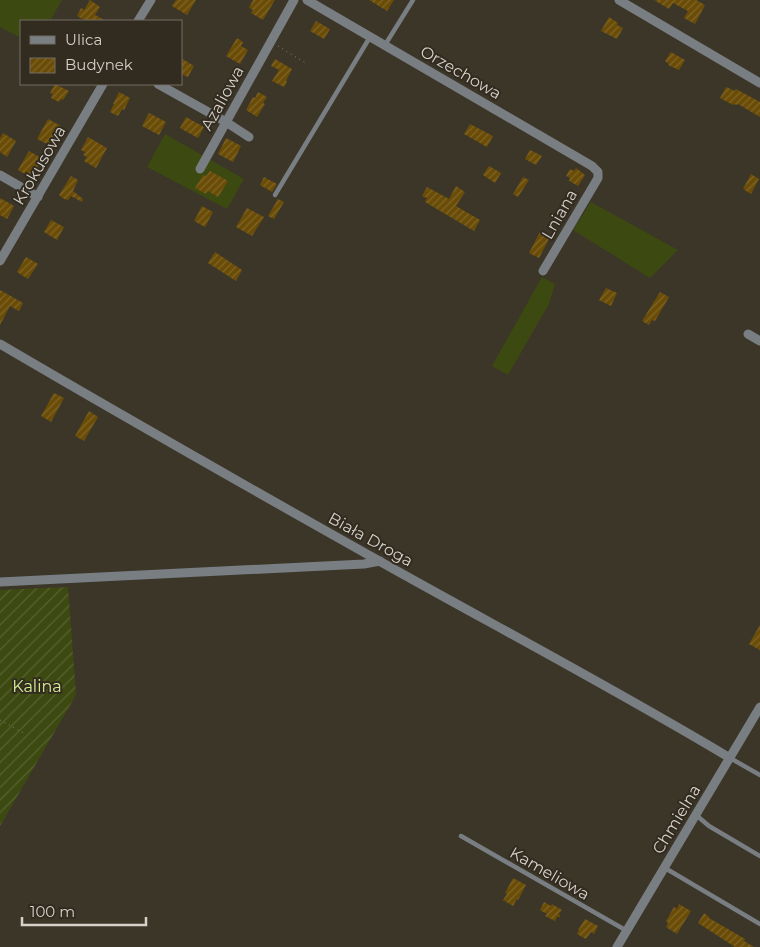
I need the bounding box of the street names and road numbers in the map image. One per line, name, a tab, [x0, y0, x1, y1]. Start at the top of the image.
street label: Orzechowa	[417, 42, 505, 103]
street label: Azaliowa	[197, 63, 248, 134]
street label: Krokusowa	[9, 122, 70, 208]
street label: Lniana	[538, 186, 581, 242]
street label: Biała Droga	[325, 508, 416, 570]
street label: Chmielna	[648, 781, 705, 857]
street label: Kameliowa	[507, 843, 593, 904]

